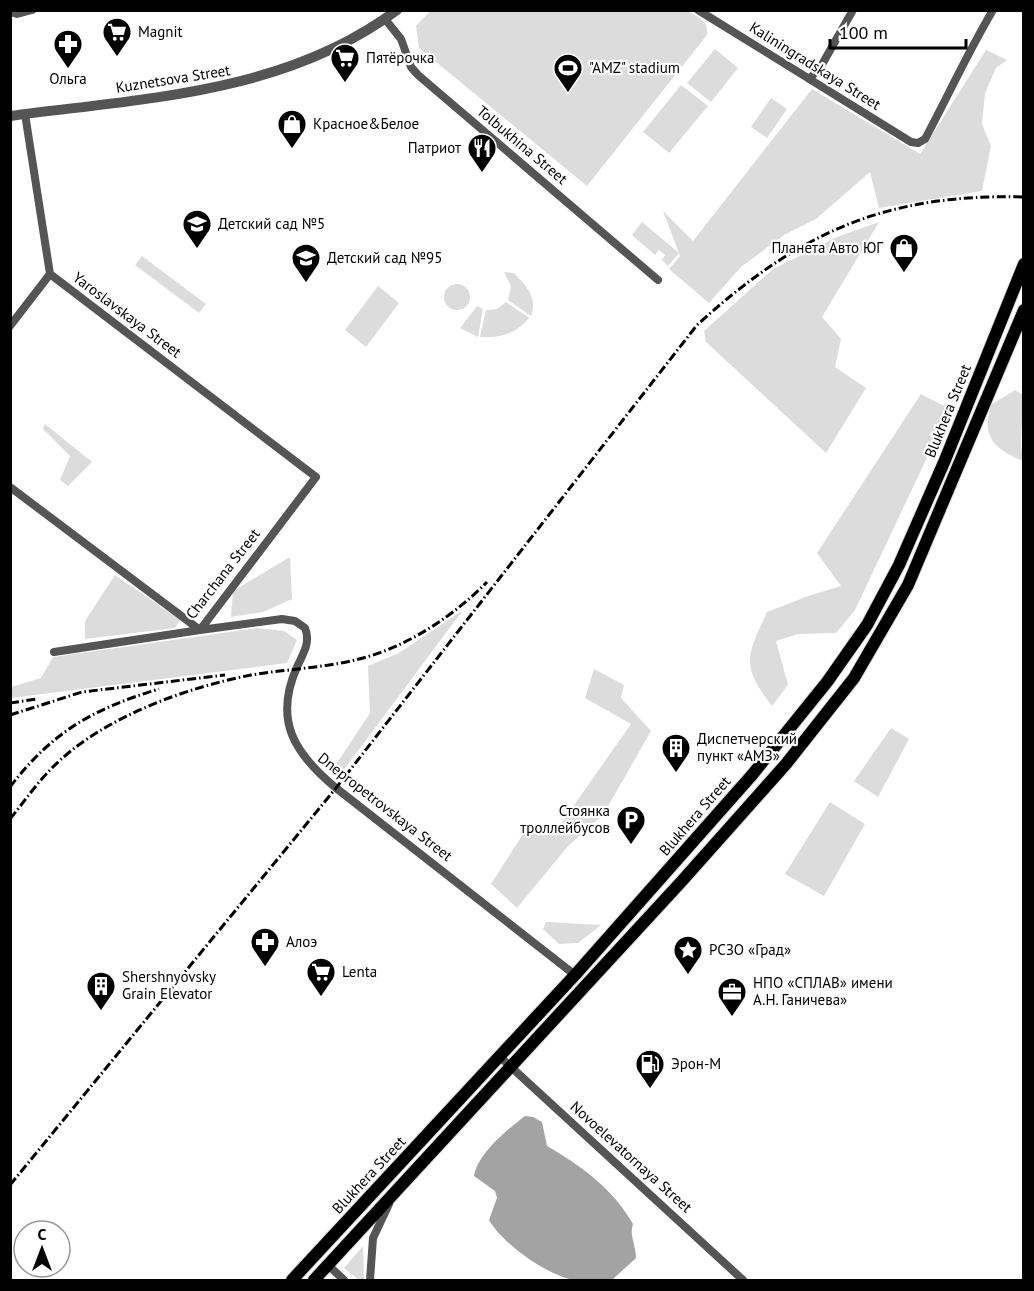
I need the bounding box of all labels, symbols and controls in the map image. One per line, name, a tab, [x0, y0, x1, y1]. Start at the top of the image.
scale bar	[830, 12, 966, 50]
supermarket icon: Magnit	[101, 16, 133, 58]
street label: Kaliningradskaya Street	[746, 17, 884, 114]
text: 100 m	[839, 21, 888, 44]
place label: Magnit	[138, 22, 183, 41]
pharmacy icon: Ольга	[52, 28, 84, 70]
supermarket icon: Пятёрочка	[329, 42, 361, 84]
place label: Пятёрочка	[366, 48, 434, 67]
sports icon: "AMZ" stadium	[552, 52, 584, 94]
place label: "AMZ" stadium	[589, 58, 680, 77]
street label: Kuznetsova Street	[114, 60, 231, 97]
place label: Ольга	[49, 69, 87, 88]
street label: Tolbukhina Street	[473, 101, 571, 188]
shop icon: Красное&Белое	[276, 108, 308, 150]
place label: Красное&Белое	[313, 114, 419, 133]
restaurant icon: Патриот	[466, 132, 498, 174]
place label: Патриот	[408, 138, 461, 157]
school or university icon: Детский сад №5	[181, 208, 213, 250]
place label: Детский сад №5	[218, 214, 325, 233]
shop icon: Планета Авто ЮГ	[888, 232, 920, 274]
place label: Планета Авто ЮГ	[771, 238, 883, 257]
school or university icon: Детский сад №95	[290, 242, 322, 284]
place label: Детский сад №95	[327, 248, 442, 267]
street label: Yaroslavskaya Street	[69, 268, 185, 362]
street label: Blukhera Street	[920, 361, 975, 460]
street label: Charchana Street	[181, 525, 264, 623]
place label: Диспетчерский пункт «АМЗ»	[697, 729, 797, 765]
building icon: Диспетчерский пункт «АМЗ»	[660, 732, 692, 774]
street label: Dnepropetrovskaya Street	[314, 748, 456, 865]
street label: Blukhera Street	[655, 772, 734, 859]
place label: Стоянка троллейбусов	[520, 801, 610, 837]
parking icon: Стоянка троллейбусов	[615, 804, 647, 846]
pharmacy icon: Алоэ	[249, 926, 281, 968]
place label: Алоэ	[286, 932, 317, 951]
place icon: РСЗО «Град»	[672, 934, 704, 976]
place label: РСЗО «Град»	[709, 940, 791, 959]
supermarket icon: Lenta	[305, 956, 337, 998]
place label: Lenta	[342, 962, 377, 981]
place label: Shershnyovsky Grain Elevator	[122, 967, 216, 1003]
building icon: Shershnyovsky Grain Elevator	[85, 970, 117, 1012]
place label: НПО «СПЛАВ» имени А.Н. Ганичева»	[753, 973, 893, 1009]
office icon: НПО «СПЛАВ» имени А.Н. Ганичева»	[716, 976, 748, 1018]
fuel station icon: Эрон-М	[634, 1048, 666, 1090]
place label: Эрон-М	[671, 1054, 721, 1073]
street label: Novoelevatornaya Street	[566, 1097, 696, 1216]
street label: Blukhera Street	[328, 1132, 409, 1217]
north arrow	[12, 1219, 72, 1279]
text: С	[38, 1224, 47, 1244]

